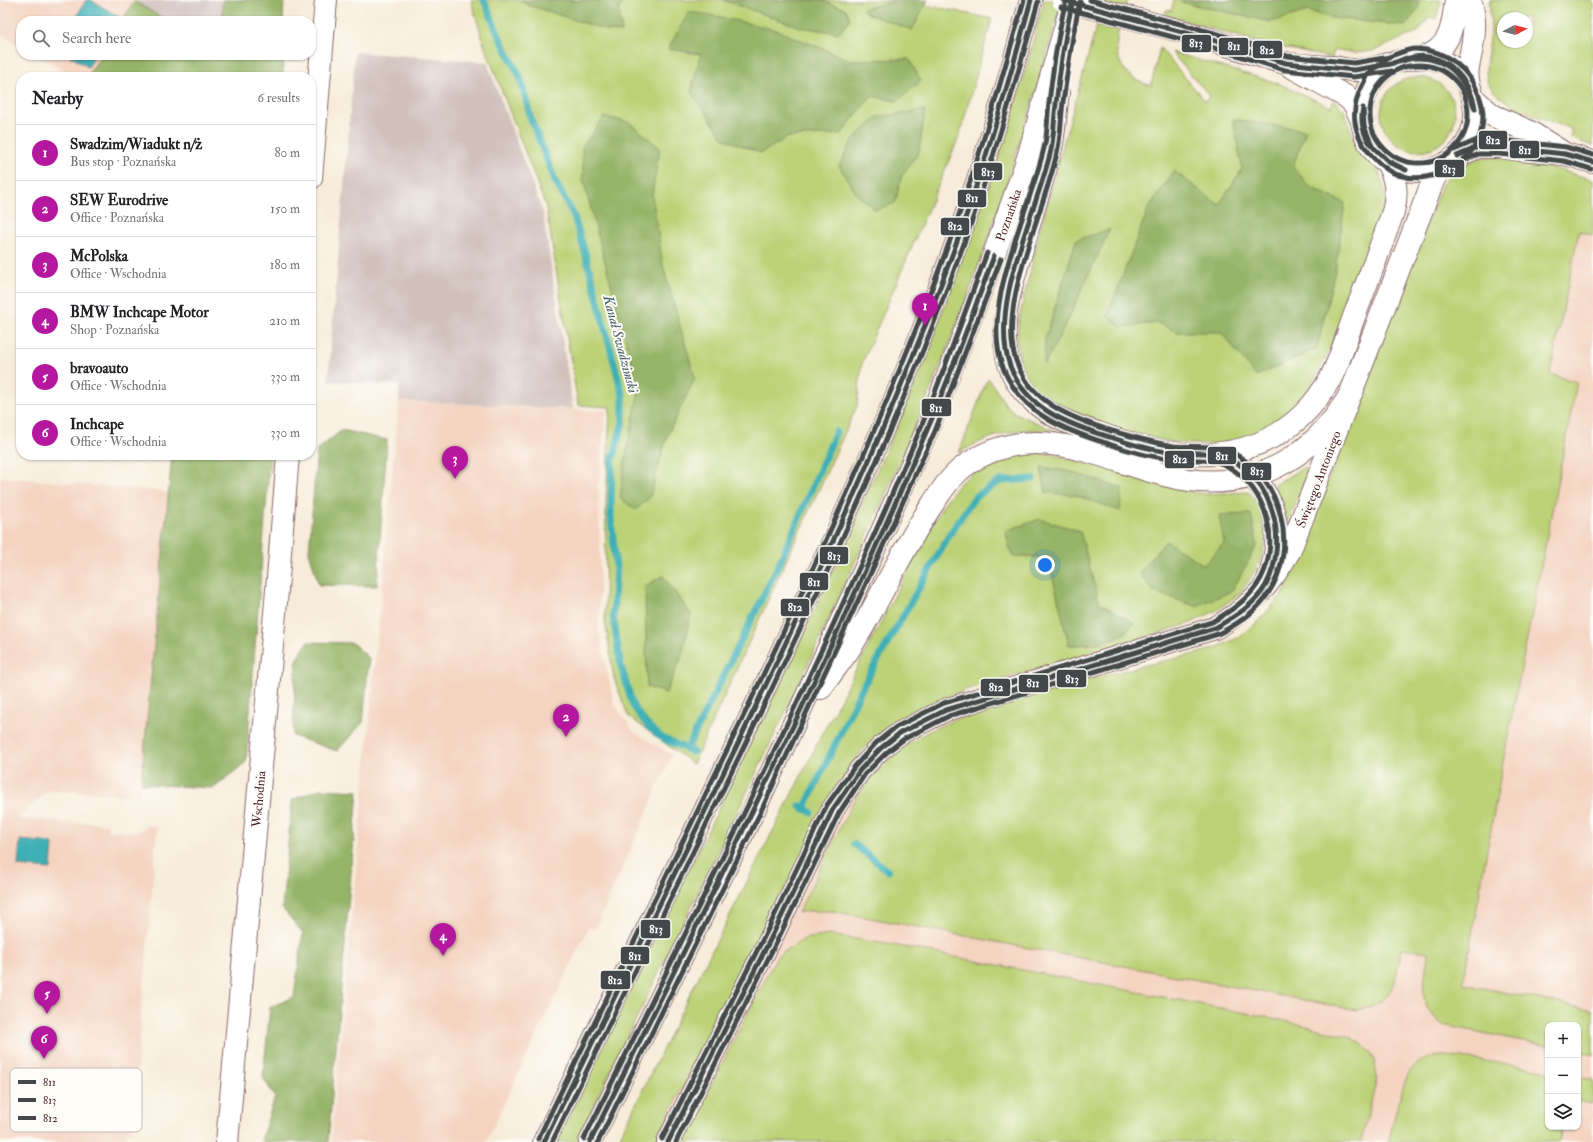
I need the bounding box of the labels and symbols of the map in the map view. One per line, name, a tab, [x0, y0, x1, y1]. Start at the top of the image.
north arrow	[1497, 12, 1533, 48]
line badge: 813	[1181, 34, 1212, 53]
text: 813	[1189, 37, 1203, 50]
line badge: 811	[1218, 37, 1249, 56]
text: 811	[1227, 40, 1241, 53]
line badge: 812	[1252, 40, 1283, 59]
text: 812	[1260, 44, 1275, 57]
line badge: 812	[1478, 130, 1508, 150]
text: 812	[1486, 134, 1501, 147]
line badge: 811	[1509, 140, 1540, 159]
text: 811	[1518, 144, 1532, 157]
line badge: 813	[1434, 159, 1465, 178]
line badge: 813	[973, 162, 1003, 181]
text: 813	[1442, 163, 1456, 176]
text: 813	[981, 166, 995, 179]
street label: Poznańska	[993, 186, 1026, 244]
line badge: 811	[957, 189, 987, 208]
text: 811	[965, 192, 979, 205]
line badge: 812	[940, 217, 970, 236]
text: 812	[948, 220, 963, 233]
water label: Kanał Swadzimski	[599, 292, 642, 395]
pin: 1	[912, 293, 938, 326]
line badge: 811	[921, 398, 952, 417]
text: 811	[929, 402, 943, 415]
street label: Świętego Antoniego	[1292, 428, 1345, 530]
pin: 3	[442, 446, 468, 479]
line badge: 811	[1207, 446, 1237, 465]
line badge: 812	[1164, 450, 1195, 469]
text: 811	[1215, 450, 1229, 463]
text: 812	[1173, 453, 1188, 466]
line badge: 813	[1241, 462, 1272, 481]
text: 813	[1250, 465, 1264, 478]
line badge: 813	[819, 546, 849, 565]
text: 813	[827, 550, 841, 563]
your location	[1035, 555, 1055, 575]
line badge: 811	[799, 572, 829, 591]
text: 811	[807, 576, 821, 589]
line badge: 812	[780, 598, 810, 617]
text: 812	[788, 601, 803, 614]
line badge: 813	[1056, 669, 1087, 688]
text: 813	[1065, 673, 1079, 686]
line badge: 811	[1018, 674, 1049, 693]
text: 811	[1026, 677, 1040, 690]
line badge: 812	[980, 678, 1011, 697]
text: 812	[989, 681, 1004, 694]
pin: 2	[553, 704, 579, 737]
street label: Wschodnia	[248, 769, 270, 829]
line badge: 813	[640, 919, 671, 939]
pin: 4	[430, 923, 456, 956]
text: 813	[649, 923, 663, 936]
line badge: 811	[620, 946, 650, 965]
text: 811	[628, 950, 642, 963]
line badge: 812	[600, 970, 631, 990]
text: 812	[608, 974, 623, 987]
pin: 5	[34, 981, 60, 1014]
pin: 6	[31, 1026, 57, 1059]
legend	[10, 1068, 142, 1132]
text: 811	[43, 1076, 56, 1089]
text: 813	[43, 1094, 56, 1107]
text: 812	[43, 1112, 58, 1125]

